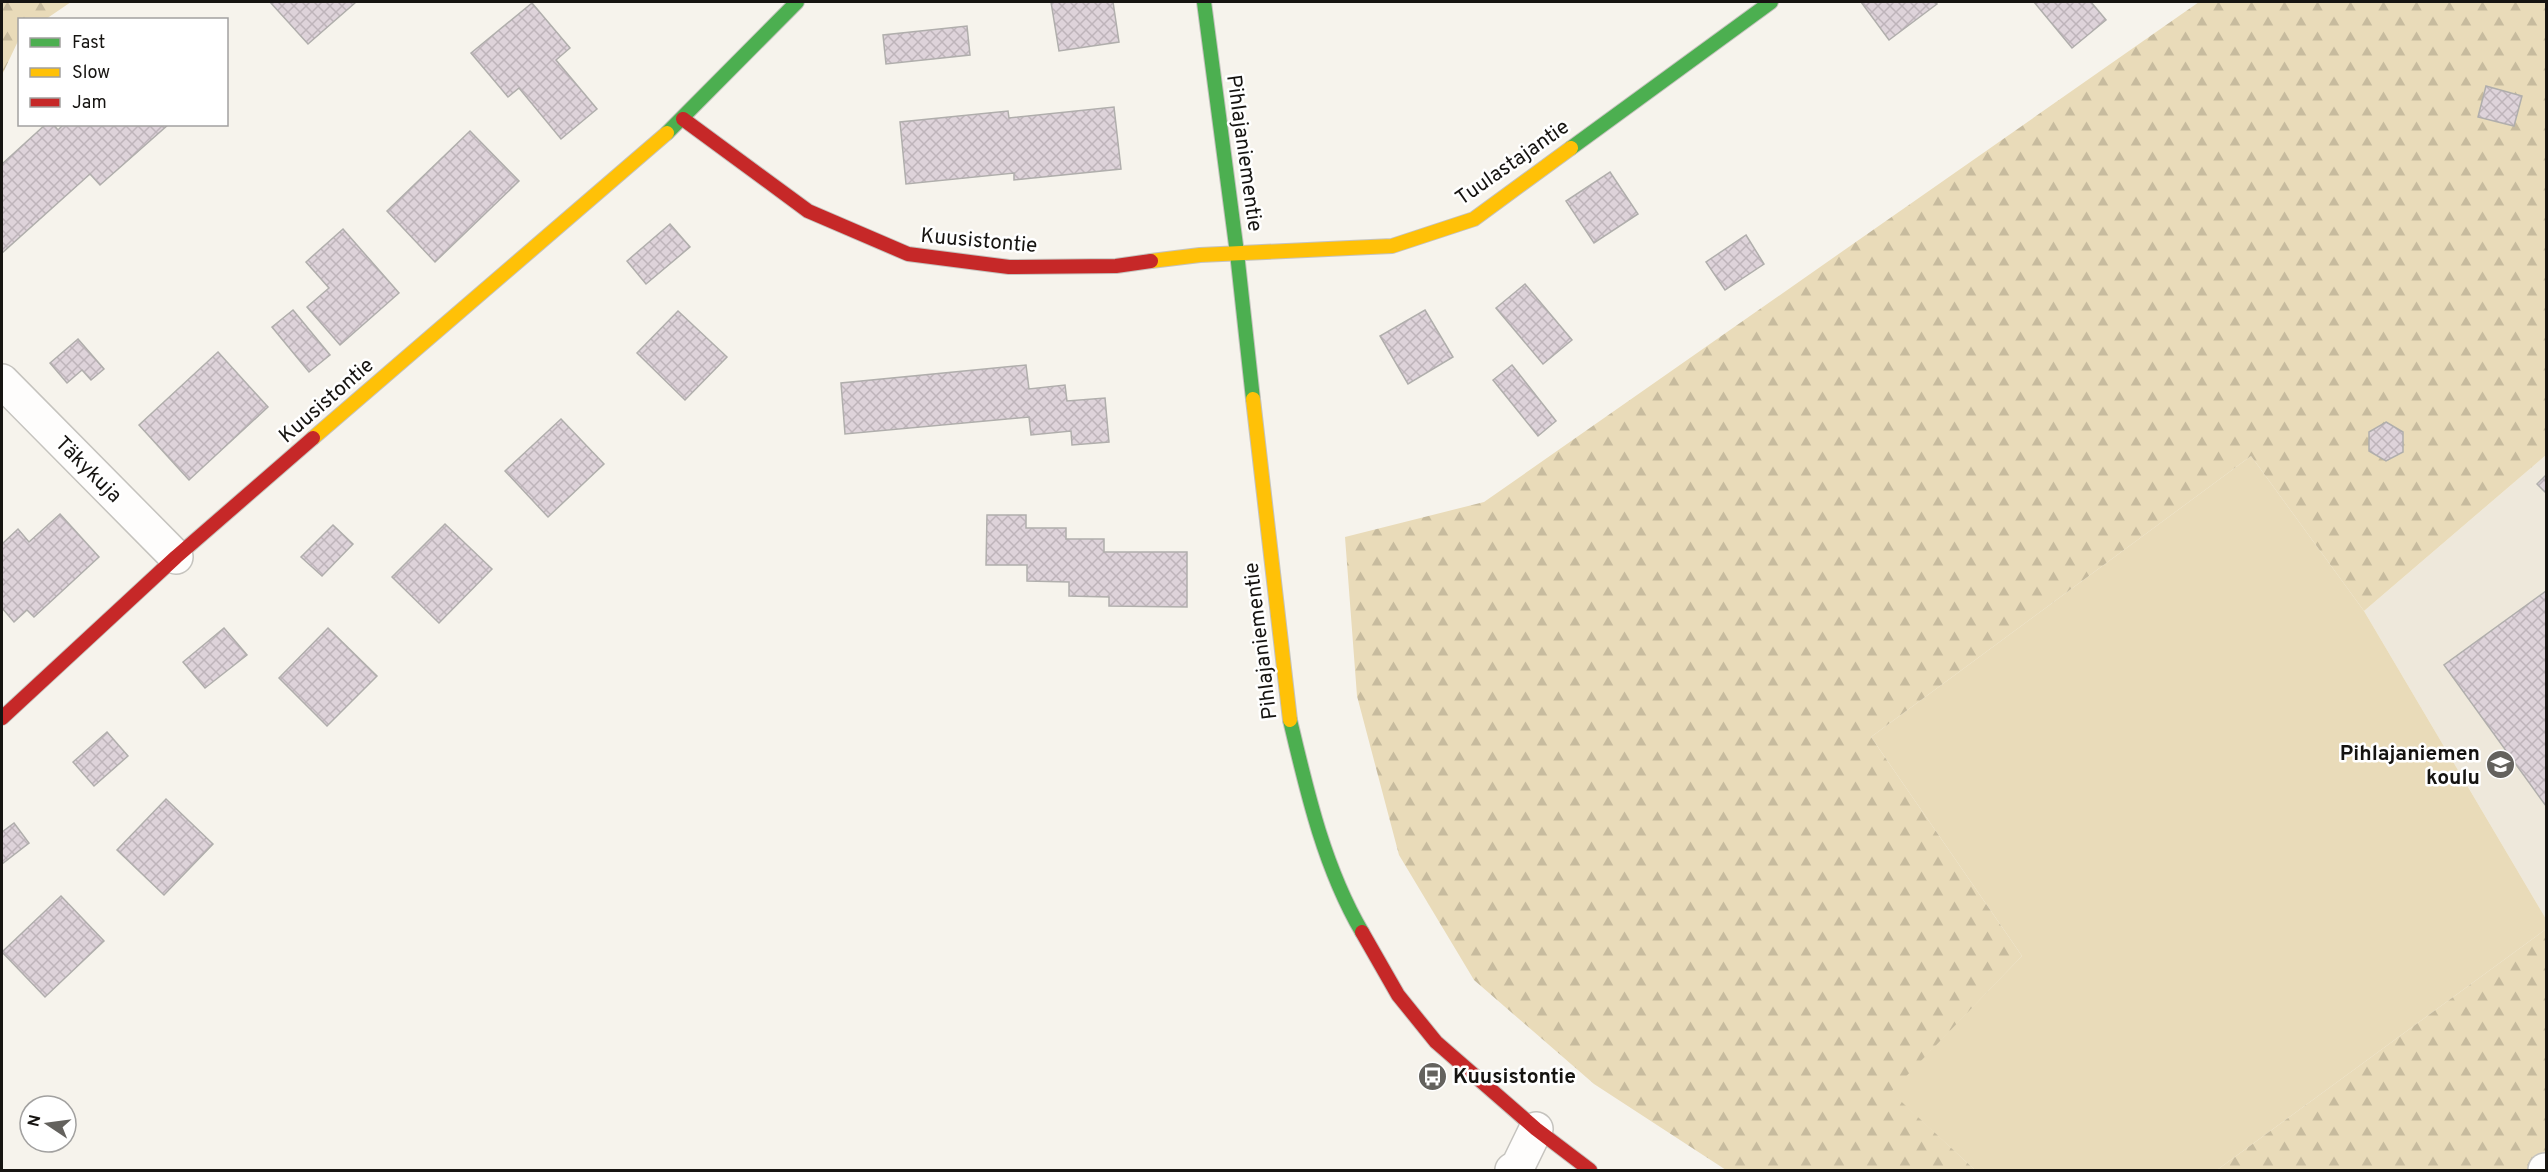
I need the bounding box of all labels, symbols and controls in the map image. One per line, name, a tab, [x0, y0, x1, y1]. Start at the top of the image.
legend	[18, 18, 228, 126]
text: Fast	[72, 32, 105, 55]
text: Slow	[72, 62, 110, 85]
street label: Pihlajaniementie	[1219, 73, 1268, 233]
text: Jam	[72, 92, 107, 115]
street label: Tuulastajantie	[1451, 114, 1575, 212]
street label: Kuusistontie	[919, 223, 1038, 260]
street label: Kuusistontie	[274, 352, 380, 450]
street label: Täkykuja	[49, 431, 127, 509]
street label: Pihlajaniementie	[1238, 561, 1285, 721]
place label: Pihlajaniemen koulu	[2340, 741, 2480, 792]
school or university icon: Pihlajaniemen koulu	[2485, 749, 2517, 781]
bus stop icon: Kuusistontie	[1416, 1060, 1448, 1092]
place label: Kuusistontie	[1453, 1064, 1576, 1091]
north arrow	[18, 1094, 78, 1154]
text: N	[24, 1113, 46, 1129]

